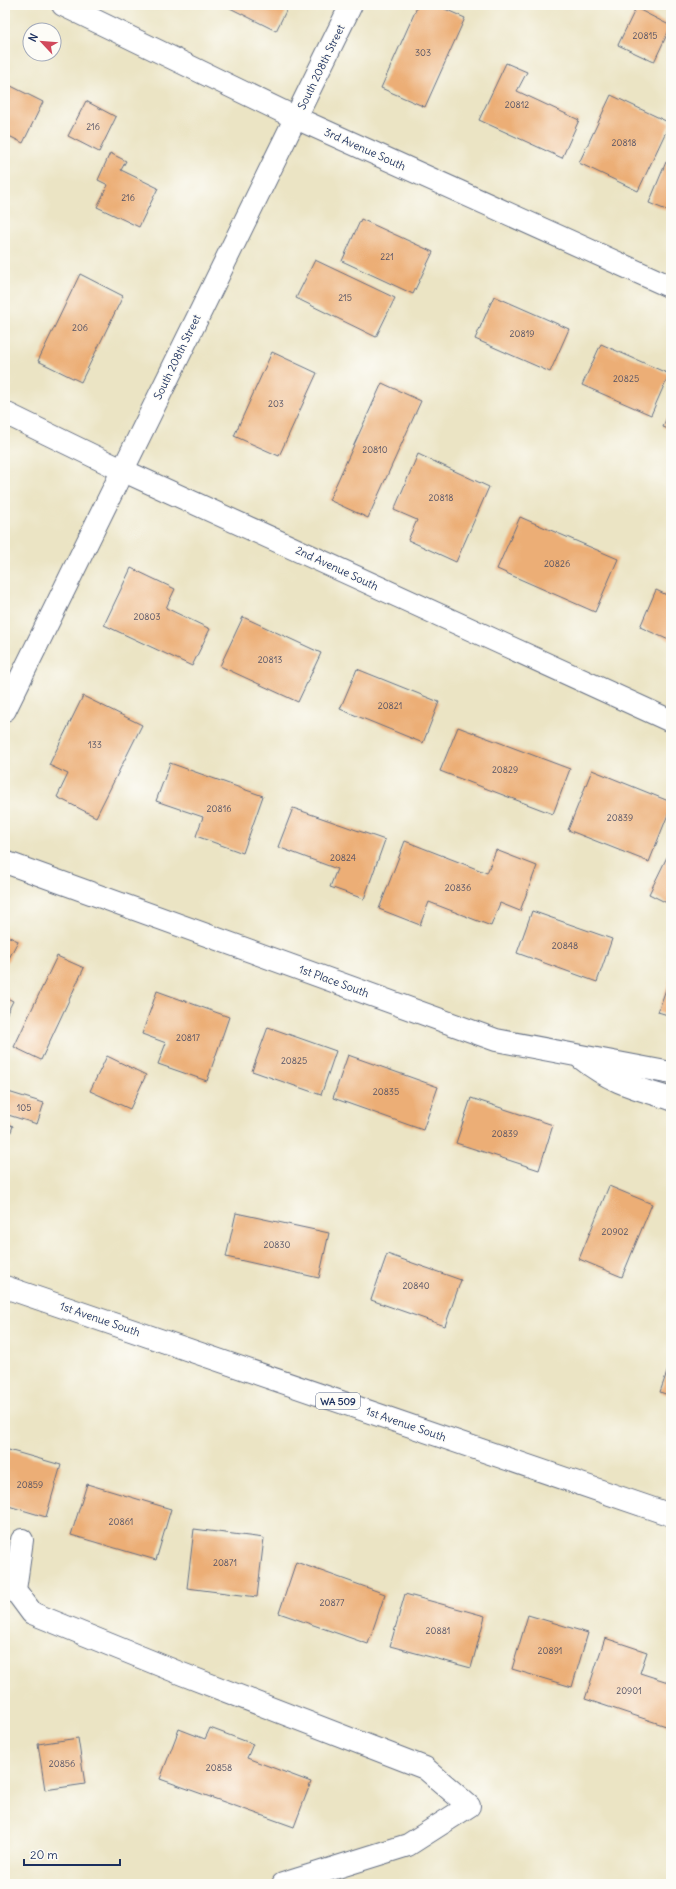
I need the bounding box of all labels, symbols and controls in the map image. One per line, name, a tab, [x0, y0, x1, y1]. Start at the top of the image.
north arrow	[22, 22, 62, 62]
street label: South 208th Street	[294, 22, 348, 112]
house number: 20815	[633, 30, 657, 41]
text: N	[25, 31, 41, 44]
house number: 303	[415, 47, 431, 58]
house number: 20812	[505, 99, 529, 110]
house number: 216	[86, 121, 100, 132]
street label: 3rd Avenue South	[322, 125, 408, 173]
house number: 20818	[612, 137, 636, 148]
house number: 216	[121, 192, 135, 203]
house number: 221	[380, 251, 394, 262]
house number: 215	[338, 292, 352, 303]
street label: South 208th Street	[150, 312, 204, 402]
house number: 206	[72, 322, 88, 333]
house number: 20819	[510, 328, 534, 339]
house number: 20825	[613, 373, 639, 384]
house number: 203	[268, 398, 284, 409]
house number: 20810	[362, 444, 388, 455]
house number: 20818	[429, 492, 453, 503]
street label: 2nd Avenue South	[293, 543, 381, 593]
house number: 20826	[544, 558, 570, 569]
house number: 20803	[133, 611, 161, 622]
house number: 20813	[258, 654, 282, 665]
house number: 20821	[378, 700, 402, 711]
house number: 133	[88, 739, 102, 750]
house number: 20829	[492, 764, 518, 775]
house number: 20816	[207, 803, 231, 814]
house number: 20839	[607, 812, 633, 823]
house number: 20824	[330, 852, 356, 863]
house number: 20836	[445, 882, 471, 893]
house number: 20848	[552, 940, 578, 951]
street label: 1st Place South	[297, 962, 371, 1000]
house number: 20817	[176, 1032, 201, 1043]
house number: 20825	[281, 1055, 307, 1066]
house number: 20835	[373, 1086, 399, 1097]
house number: 105	[17, 1102, 31, 1113]
house number: 20839	[492, 1128, 518, 1139]
house number: 20902	[602, 1226, 629, 1237]
house number: 20830	[263, 1239, 291, 1250]
house number: 20840	[402, 1280, 430, 1291]
street label: 1st Avenue South	[58, 1299, 142, 1339]
road number: WA 509	[316, 1393, 360, 1409]
street label: 1st Avenue South	[364, 1404, 448, 1444]
house number: 20859	[17, 1479, 43, 1490]
house number: 20861	[109, 1516, 133, 1527]
house number: 20871	[213, 1557, 237, 1568]
house number: 20877	[320, 1597, 345, 1608]
house number: 20881	[426, 1625, 450, 1636]
house number: 20891	[538, 1645, 562, 1656]
house number: 20901	[616, 1685, 642, 1696]
house number: 20856	[49, 1758, 75, 1769]
house number: 20858	[206, 1762, 232, 1773]
scale bar	[24, 1841, 120, 1867]
text: 20 m	[30, 1847, 58, 1862]

